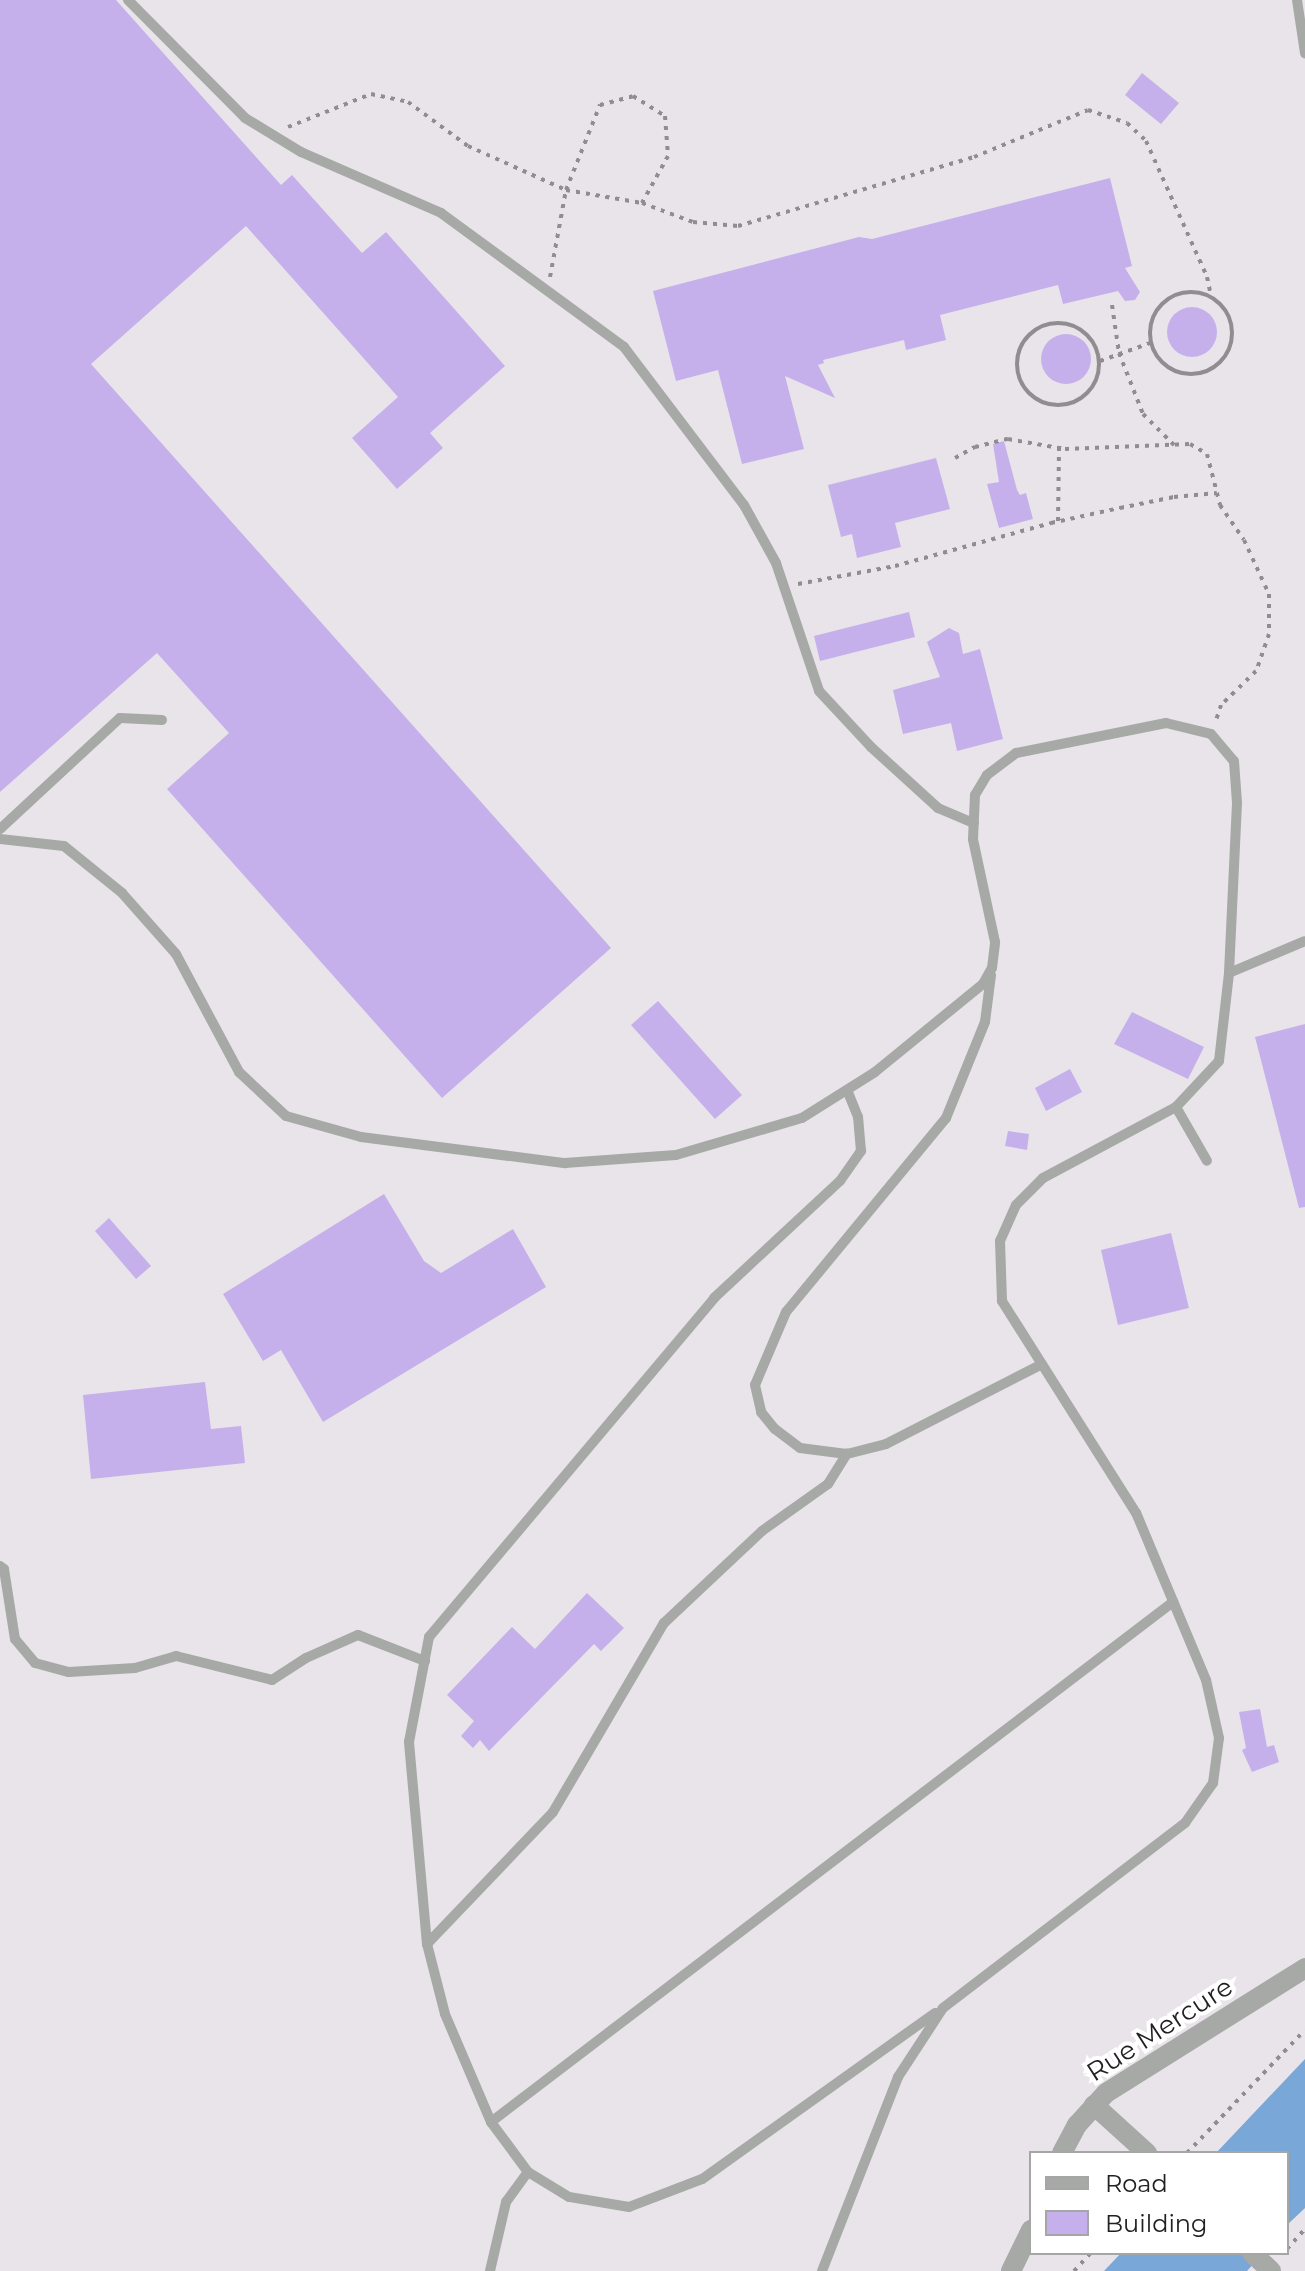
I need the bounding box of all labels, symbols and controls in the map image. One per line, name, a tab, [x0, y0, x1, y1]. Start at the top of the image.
street label: Rue Mercure	[1081, 1971, 1239, 2089]
legend	[1029, 2151, 1289, 2255]
text: Road	[1105, 2169, 1168, 2198]
text: Building	[1105, 2209, 1208, 2238]

